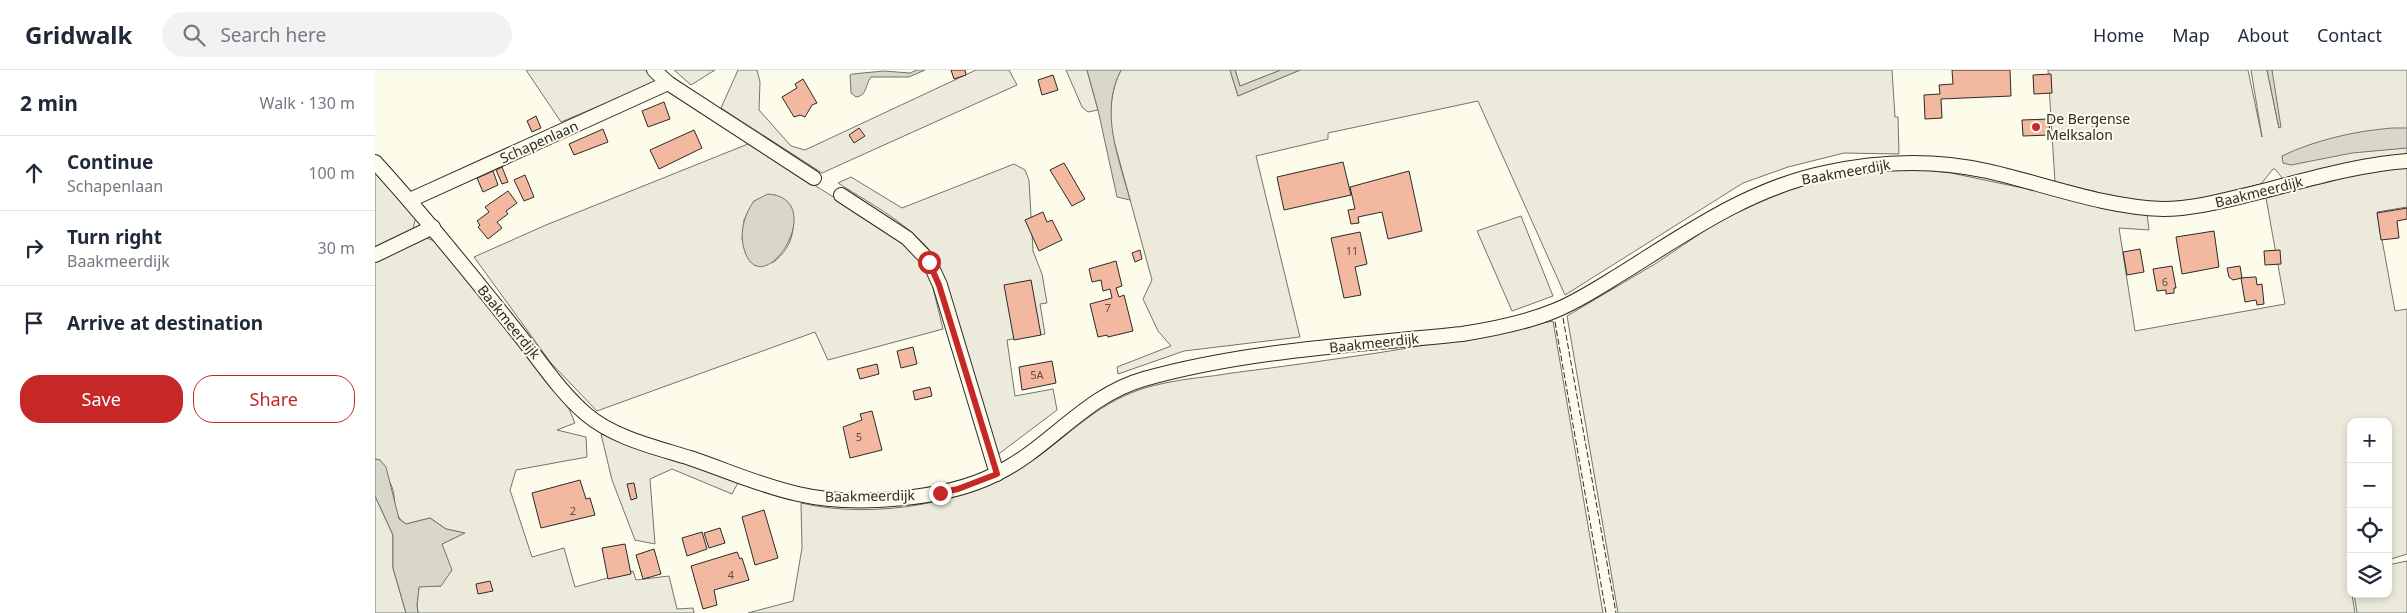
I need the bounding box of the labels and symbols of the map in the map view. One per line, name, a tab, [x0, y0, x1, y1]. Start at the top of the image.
place label: De Bergense Melksalon	[2046, 109, 2130, 144]
street label: Schapenlaan	[497, 116, 581, 167]
marker: De Bergense Melksalon	[2030, 121, 2042, 133]
street label: Baakmeerdijk	[1800, 154, 1892, 189]
street label: Baakmeerdijk	[2213, 171, 2305, 212]
house number: 11	[1346, 243, 1358, 258]
route start	[918, 251, 941, 274]
house number: 6	[2162, 274, 2168, 289]
street label: Baakmeerdijk	[474, 281, 545, 363]
house number: 7	[1105, 300, 1111, 315]
street label: Baakmeerdijk	[1328, 328, 1420, 357]
house number: 5A	[1030, 367, 1045, 382]
house number: 5	[856, 429, 862, 444]
route end	[929, 482, 952, 505]
street label: Baakmeerdijk	[825, 485, 916, 506]
house number: 2	[570, 503, 576, 518]
house number: 4	[728, 567, 735, 582]

